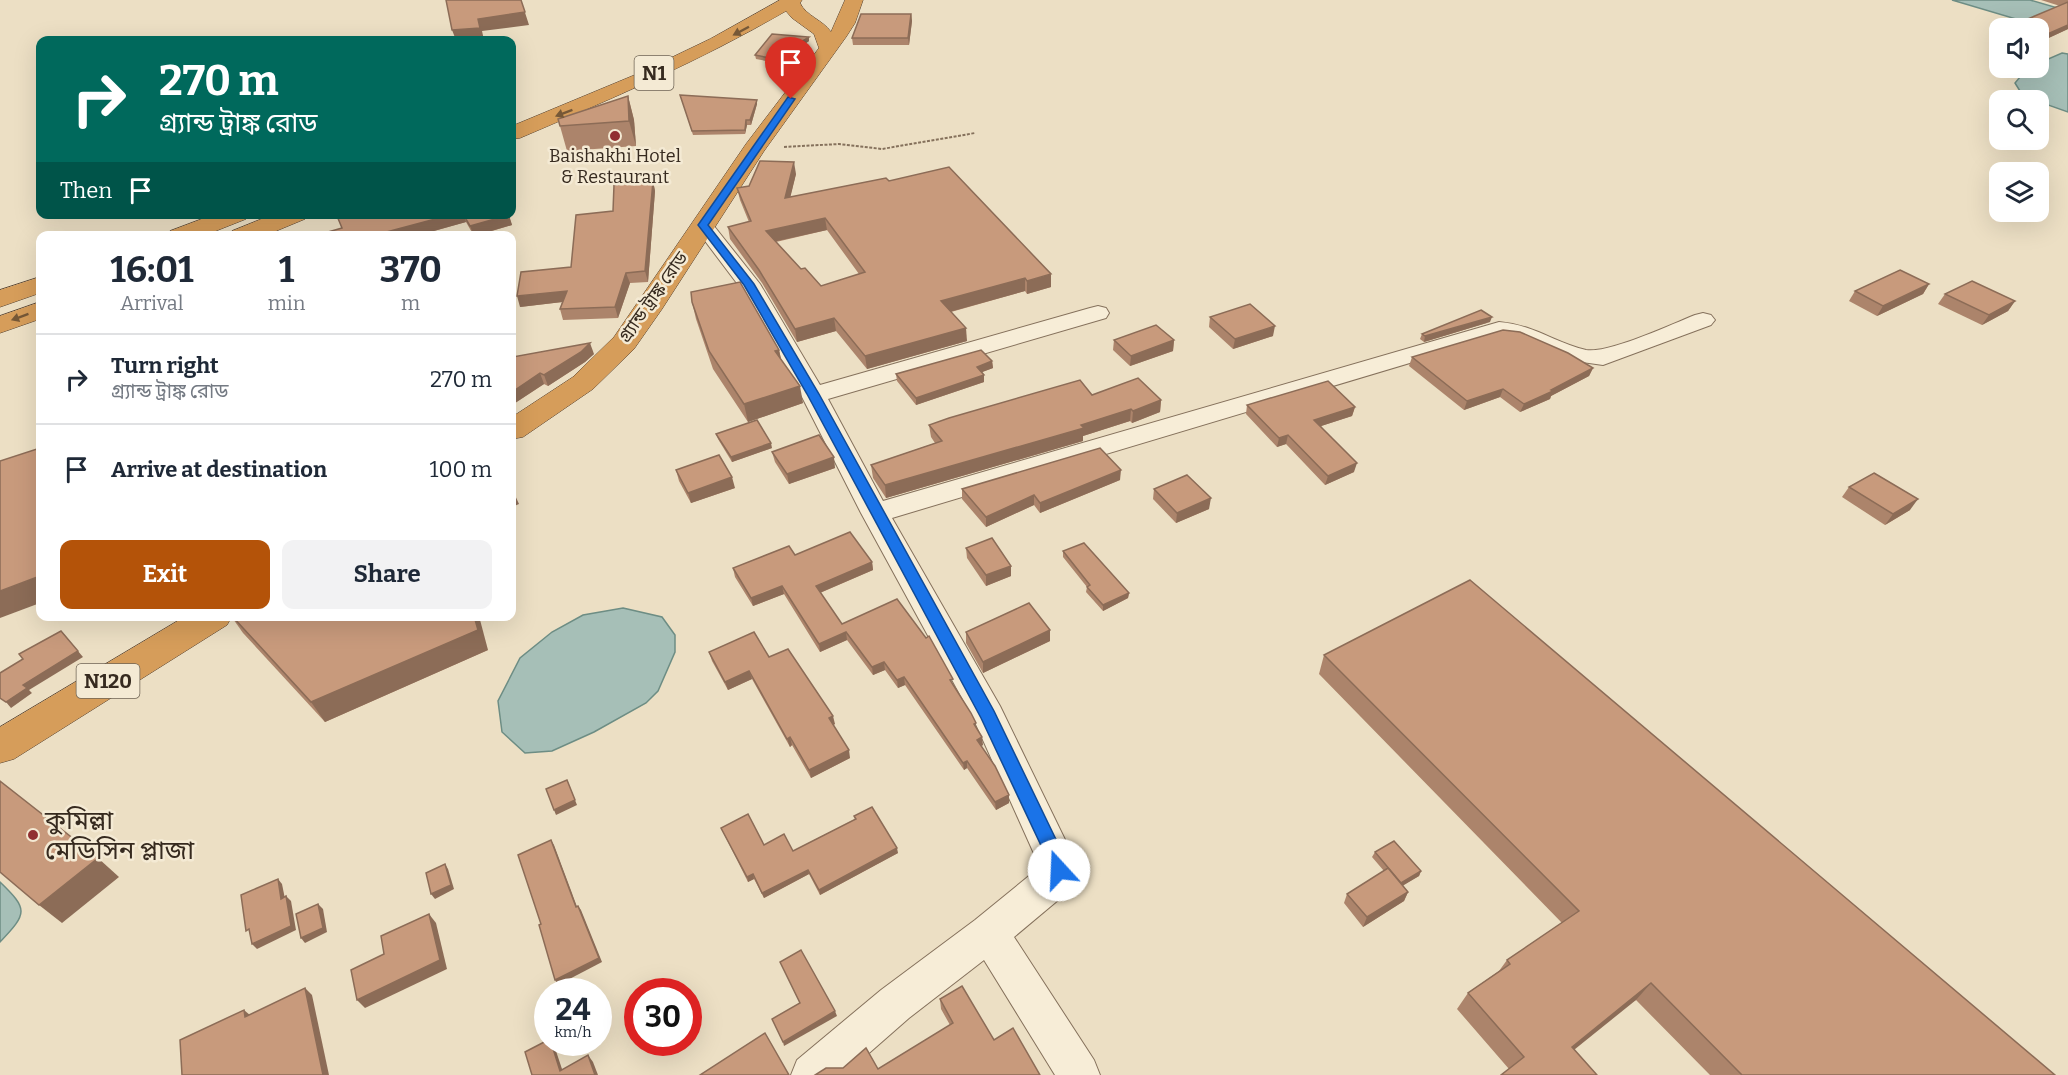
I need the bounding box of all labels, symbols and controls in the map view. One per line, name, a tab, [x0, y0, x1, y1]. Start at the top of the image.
map controls	[1989, 18, 2049, 222]
button: sound	[1989, 18, 2049, 78]
one-way arrow	[732, 26, 749, 36]
pin	[765, 37, 816, 99]
icon: arrive	[774, 46, 807, 79]
text: 270 m	[159, 56, 279, 106]
road number: N1	[634, 56, 674, 90]
icon: right	[60, 60, 138, 138]
button: search	[1989, 90, 2049, 150]
text: গ্র্যান্ড ট্রাঙ্ক রোড	[159, 107, 318, 139]
one-way arrow	[555, 108, 573, 118]
marker: Baishakhi Hotel & Restaurant	[608, 129, 622, 143]
place label: Baishakhi Hotel & Restaurant	[549, 145, 681, 188]
button: layers	[1989, 162, 2049, 222]
icon: arrive	[124, 174, 157, 207]
text: Then	[60, 177, 112, 204]
street label: গ্র্যান্ড ট্রাঙ্ক রোড	[614, 247, 692, 347]
text: 16:01	[110, 248, 194, 292]
text: 1	[279, 248, 294, 292]
text: 370	[379, 248, 442, 292]
text: Arrival	[120, 291, 184, 315]
text: min	[268, 291, 305, 315]
text: m	[401, 291, 420, 315]
one-way arrow	[11, 313, 29, 323]
text: Turn right	[111, 352, 219, 379]
icon: right	[60, 363, 93, 396]
text: 270 m	[430, 366, 492, 393]
text: গ্র্যান্ড ট্রাঙ্ক রোড	[111, 379, 228, 403]
icon: arrive	[60, 453, 93, 486]
text: Arrive at destination	[111, 456, 327, 483]
text: 100 m	[429, 456, 492, 483]
button: Exit	[60, 540, 270, 609]
button: Share	[282, 540, 492, 609]
road number: N120	[76, 664, 140, 698]
place label: কুমিল্লা মেডিসিন প্লাজা	[44, 805, 195, 866]
marker: কুমিল্লা মেডিসিন প্লাজা	[26, 828, 40, 842]
position arrow	[1027, 838, 1091, 902]
speed limit sign: 30	[624, 978, 702, 1056]
text: 24	[555, 992, 591, 1028]
text: km/h	[554, 1023, 592, 1041]

